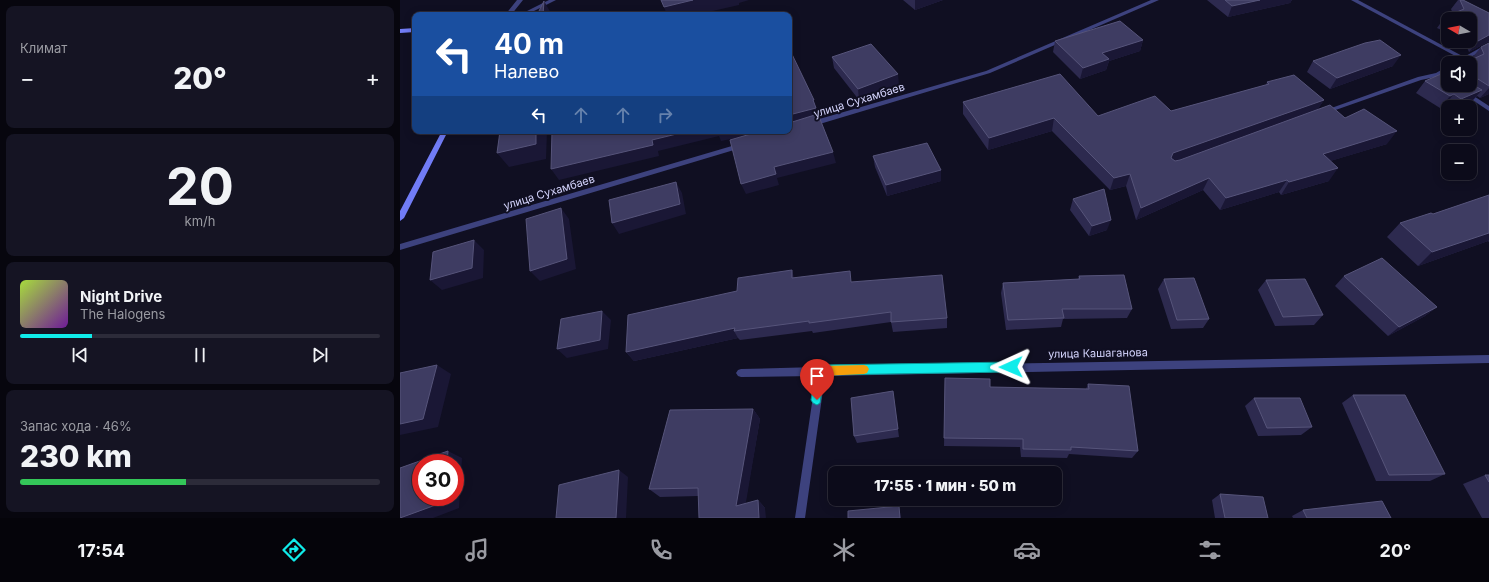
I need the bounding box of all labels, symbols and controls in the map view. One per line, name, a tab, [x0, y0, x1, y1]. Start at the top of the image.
north arrow	[1441, 12, 1477, 48]
map controls	[1441, 12, 1477, 180]
text: 40 m	[494, 27, 564, 61]
icon: left	[428, 28, 480, 80]
text: Климат	[20, 40, 67, 56]
button: sound	[1441, 56, 1477, 92]
text: 20°	[173, 60, 227, 96]
text: Налево	[494, 61, 559, 82]
text: −	[20, 65, 35, 91]
text: +	[365, 65, 380, 91]
street label: улица Сухамбаев	[812, 79, 906, 121]
button: +	[1441, 100, 1477, 136]
icon: left	[528, 104, 550, 126]
icon: ahead	[570, 104, 592, 126]
icon: ahead	[612, 104, 634, 126]
icon: right	[654, 104, 676, 126]
button: −	[1441, 144, 1477, 180]
text: 20	[166, 155, 234, 218]
street label: улица Сухамбаев	[502, 171, 596, 213]
text: km/h	[185, 213, 215, 229]
text: Night Drive	[80, 287, 162, 306]
text: The Halogens	[80, 306, 165, 322]
icon: previous	[69, 344, 91, 366]
icon: pause	[189, 344, 211, 366]
icon: next	[309, 344, 331, 366]
street label: улица Кашаганова	[1048, 345, 1148, 361]
position arrow	[990, 346, 1032, 388]
pin	[800, 359, 834, 400]
icon: arrive	[806, 365, 828, 387]
text: Запас хода · 46%	[20, 418, 132, 434]
text: 230 km	[20, 438, 132, 474]
speed limit sign: 30	[412, 454, 464, 506]
text: 17:55 · 1 мин · 50 m	[874, 476, 1016, 495]
icon: directions	[280, 536, 308, 564]
icon: music	[463, 536, 491, 564]
icon: phone	[647, 536, 675, 564]
icon: climate	[830, 536, 858, 564]
icon: car	[1013, 536, 1041, 564]
icon: filters	[1196, 536, 1224, 564]
text: 17:54	[78, 540, 125, 561]
text: 20°	[1380, 540, 1411, 561]

